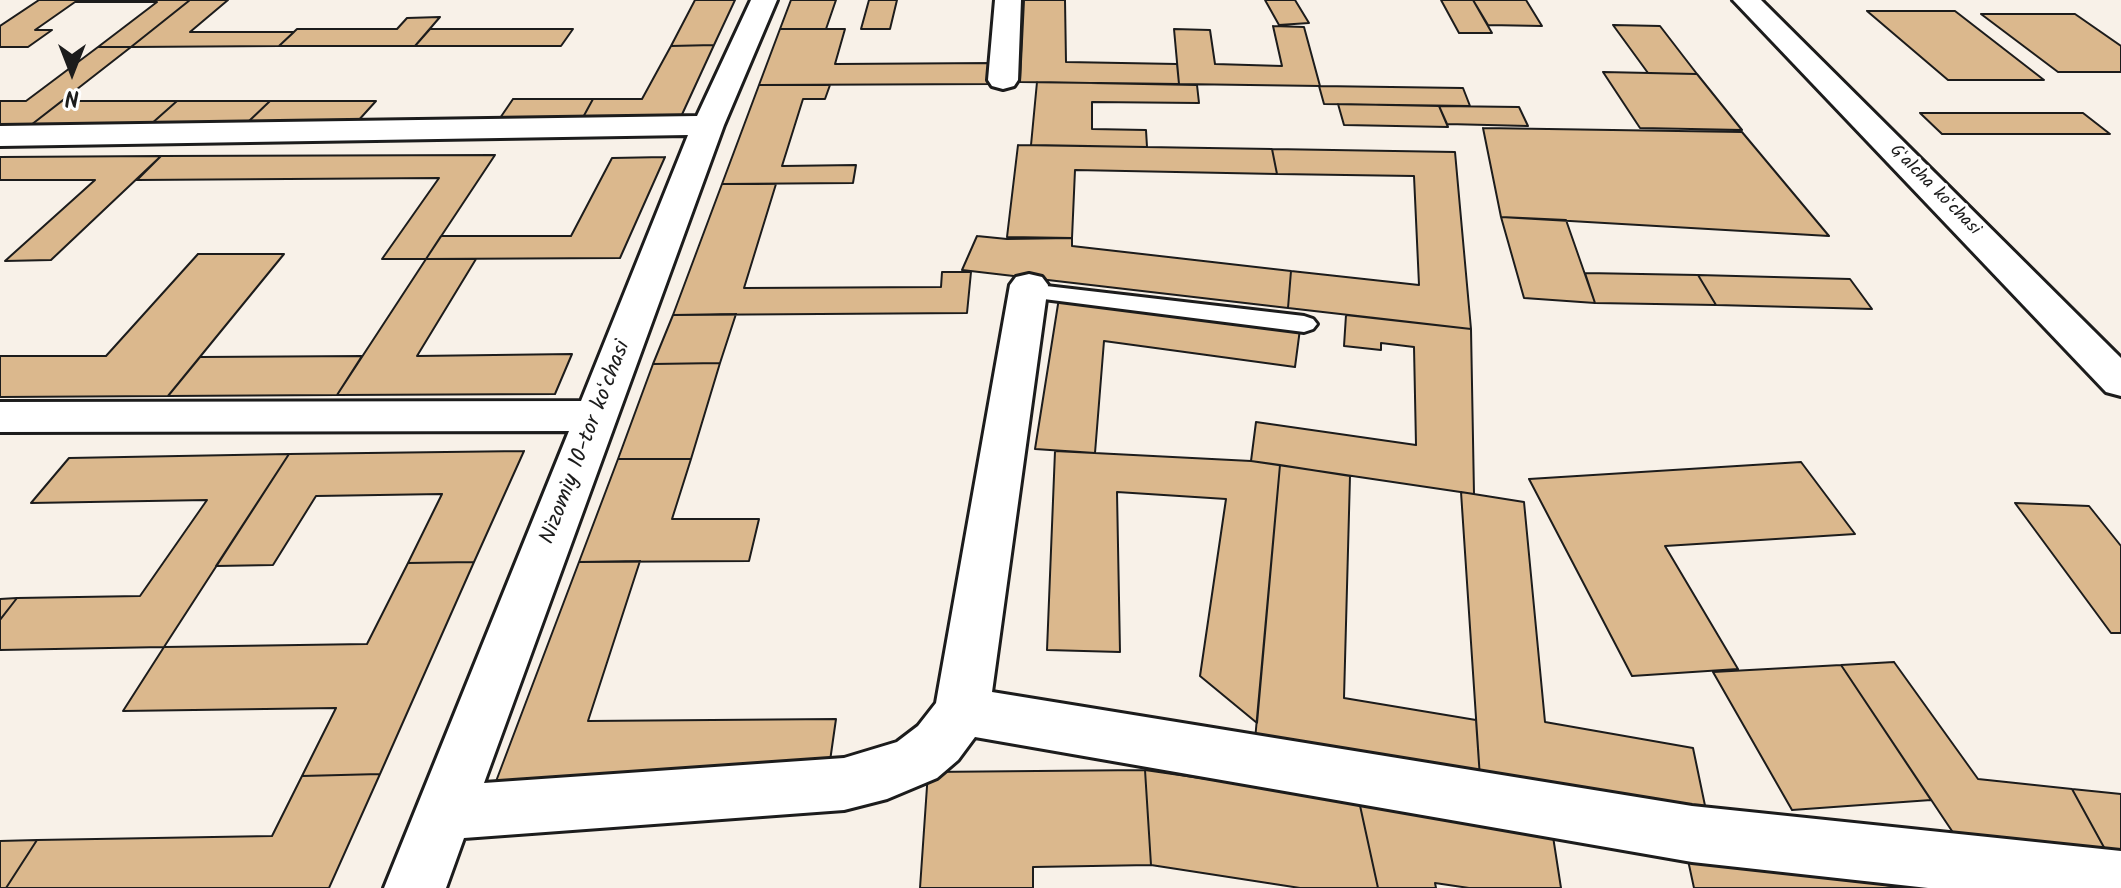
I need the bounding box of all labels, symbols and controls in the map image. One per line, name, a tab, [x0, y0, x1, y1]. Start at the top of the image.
north arrow	[32, 32, 112, 112]
text: N	[65, 79, 79, 114]
street label: Gʻalcha koʻchasi	[1884, 141, 1984, 241]
street label: Nizomiy 10-tor koʻchasi	[536, 337, 638, 549]

